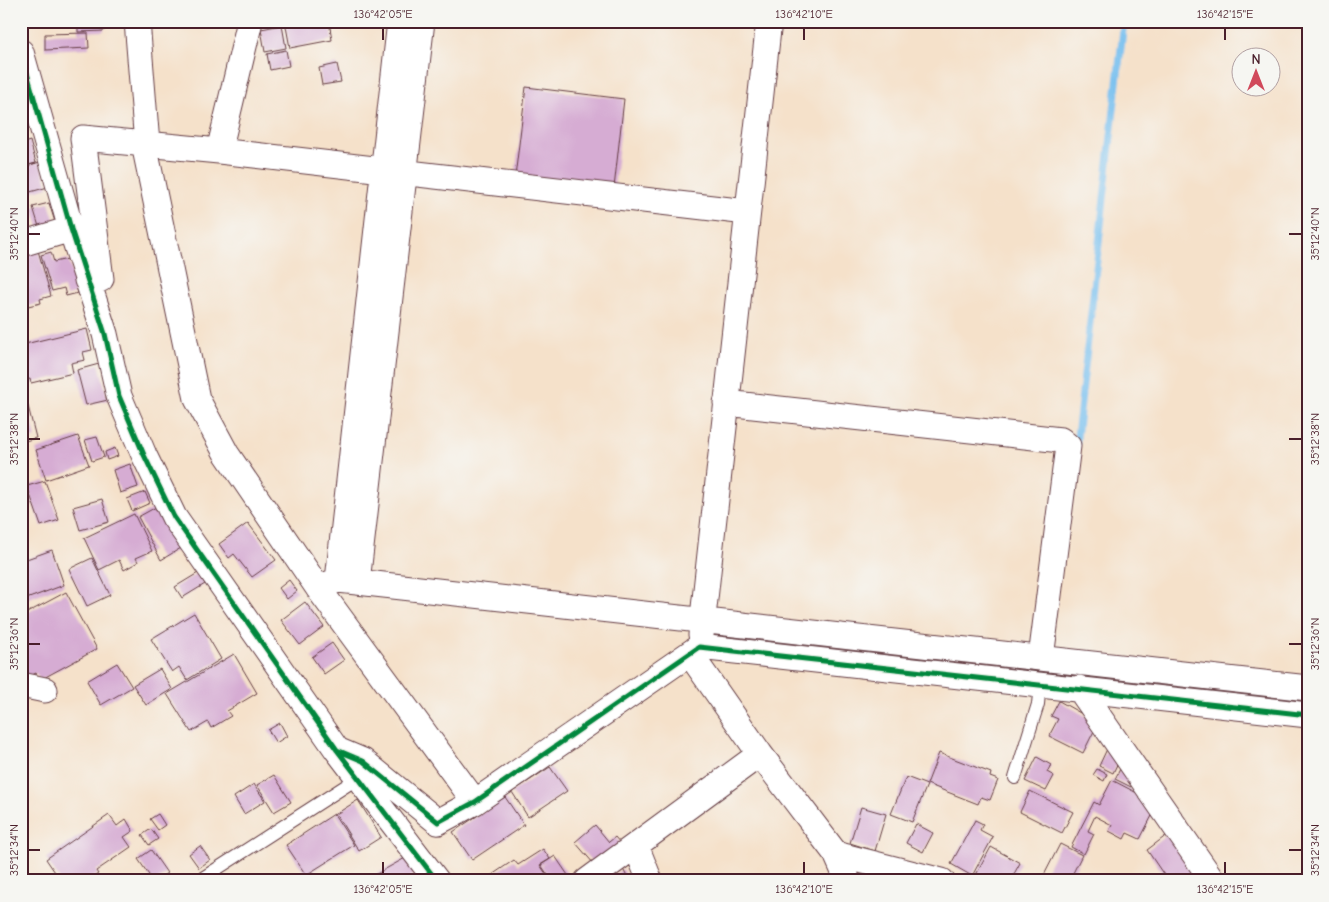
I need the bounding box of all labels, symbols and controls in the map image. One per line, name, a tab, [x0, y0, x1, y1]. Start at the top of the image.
text: 136°42'05"E	[353, 7, 413, 21]
text: 136°42'10"E	[775, 7, 833, 21]
text: 136°42'15"E	[1197, 7, 1253, 21]
north arrow	[1232, 48, 1282, 98]
text: N	[1251, 51, 1261, 68]
text: 35°12'40"N	[7, 207, 21, 261]
text: 35°12'40"N	[1308, 207, 1322, 261]
text: 35°12'38"N	[7, 413, 21, 465]
text: 35°12'38"N	[1308, 413, 1322, 465]
text: 35°12'36"N	[7, 618, 21, 670]
text: 35°12'36"N	[1308, 618, 1322, 670]
text: 35°12'34"N	[7, 824, 21, 876]
text: 35°12'34"N	[1308, 824, 1322, 876]
text: 136°42'05"E	[353, 882, 413, 896]
text: 136°42'10"E	[775, 882, 833, 896]
text: 136°42'15"E	[1197, 882, 1253, 896]

